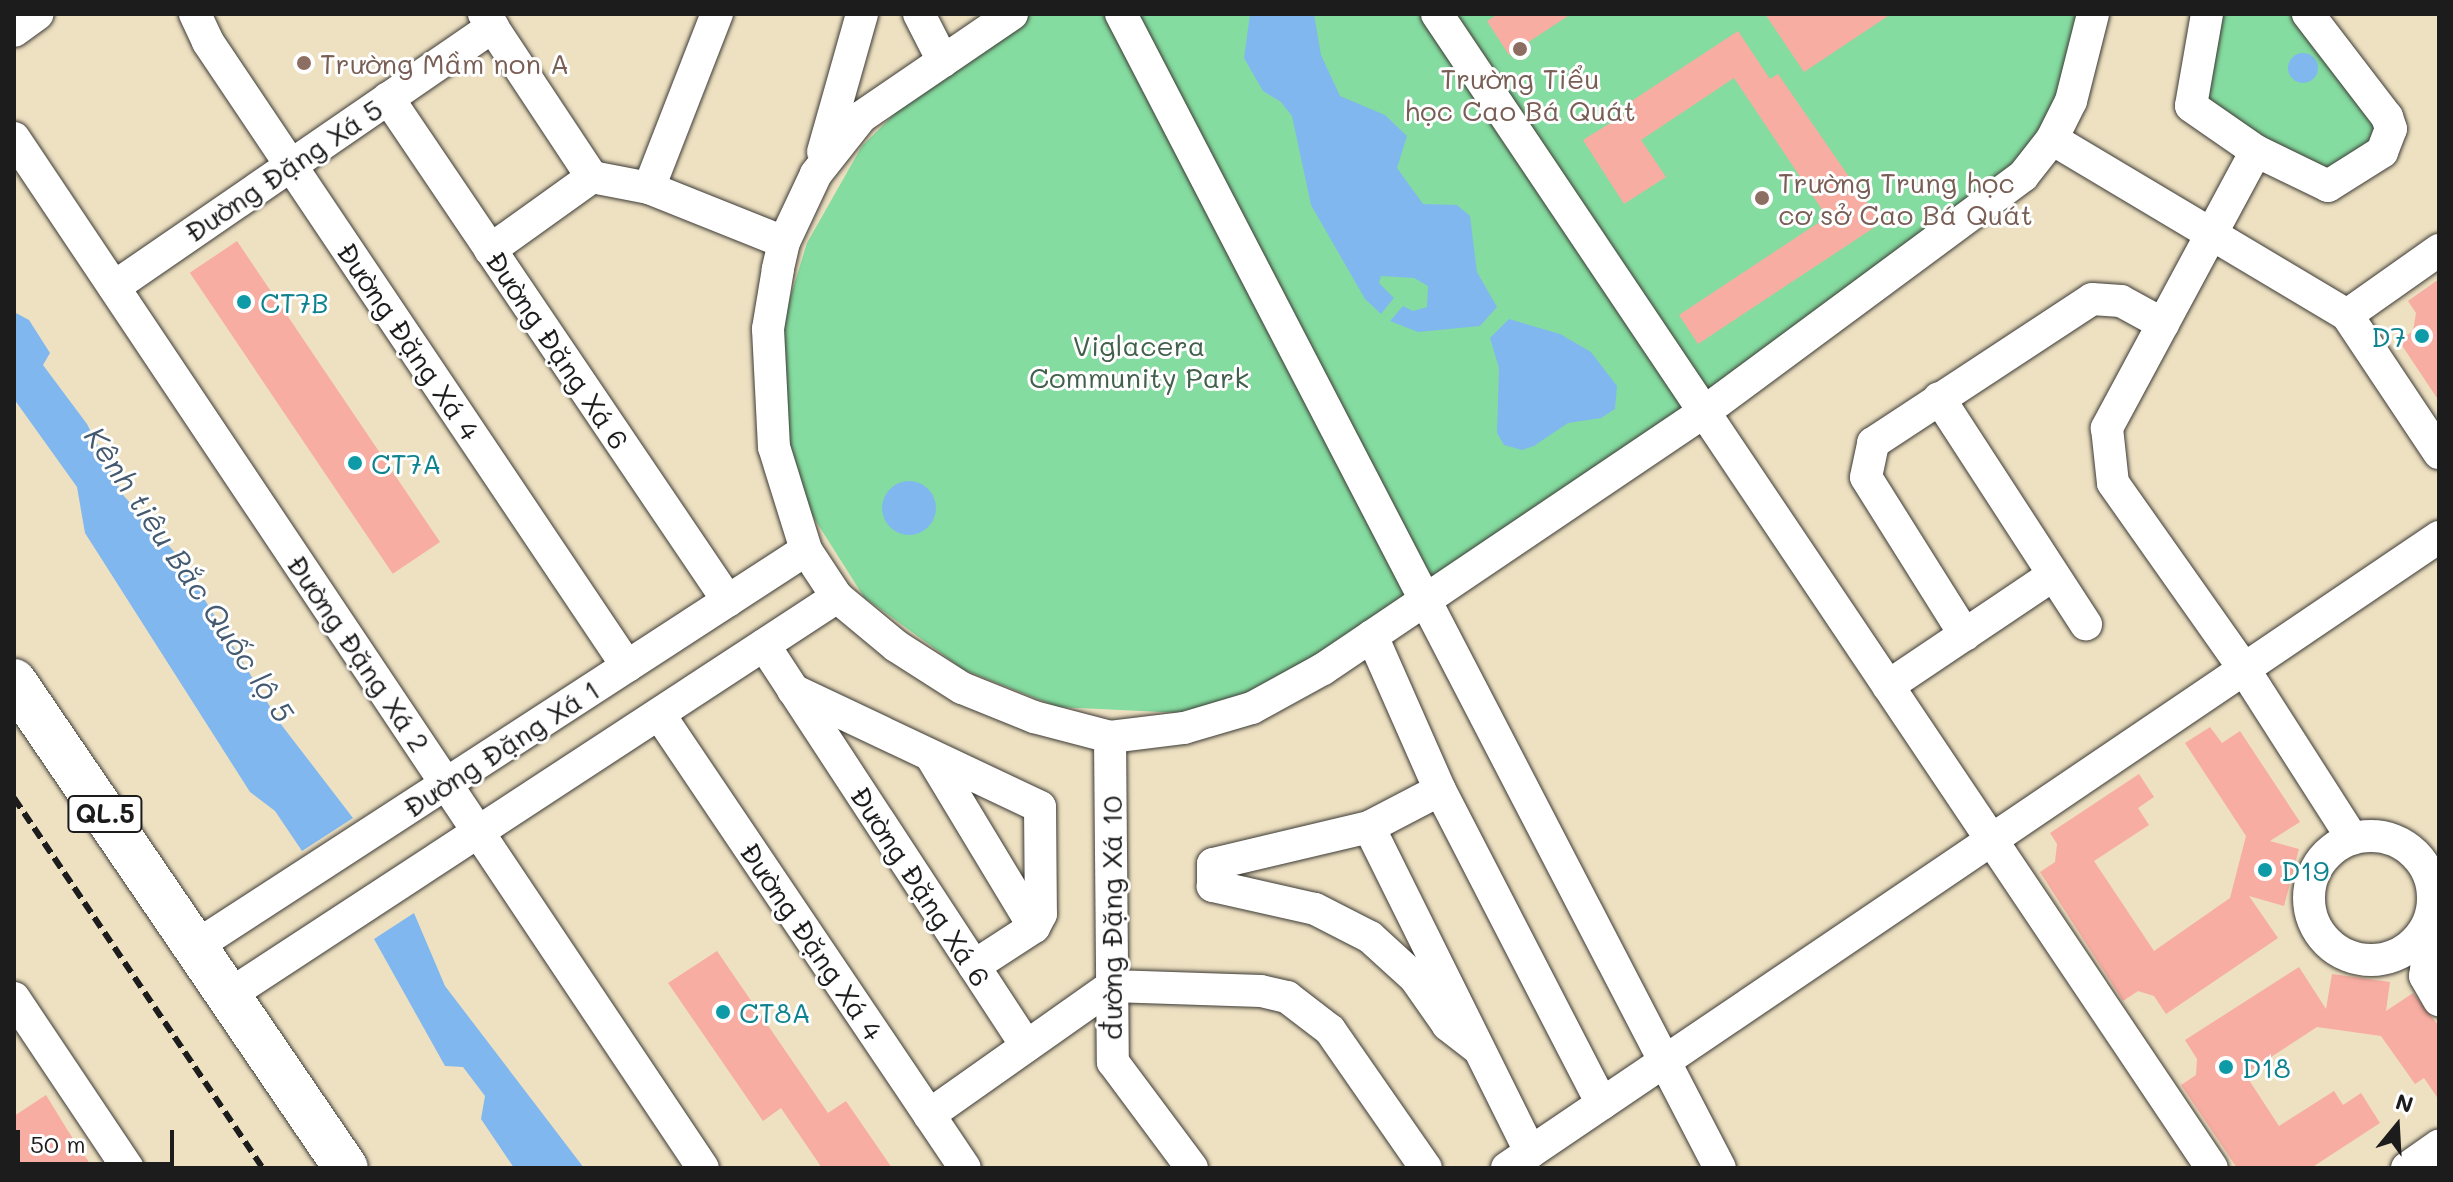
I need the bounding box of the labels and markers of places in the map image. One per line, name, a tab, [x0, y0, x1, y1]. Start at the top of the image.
marker: Trường Tiểu học Cao Bá Quát	[1511, 40, 1529, 58]
place label: Trường Mầm non A	[320, 46, 569, 80]
marker: Trường Mầm non A	[295, 54, 313, 72]
place label: Trường Tiểu học Cao Bá Quát	[1404, 61, 1636, 127]
place label: Trường Trung học cơ sở Cao Bá Quát	[1778, 165, 2033, 231]
marker: Trường Trung học cơ sở Cao Bá Quát	[1753, 189, 1771, 207]
place label: CT7B	[260, 285, 329, 319]
marker: CT7B	[235, 293, 253, 311]
place label: D7	[2371, 319, 2406, 353]
marker: D7	[2413, 327, 2431, 345]
place label: CT7A	[371, 446, 442, 480]
marker: CT7A	[346, 454, 364, 472]
place label: D19	[2281, 853, 2329, 887]
marker: D19	[2256, 861, 2274, 879]
place label: CT8A	[739, 995, 811, 1029]
marker: CT8A	[714, 1003, 732, 1021]
place label: D18	[2242, 1050, 2291, 1084]
marker: D18	[2217, 1058, 2235, 1076]

